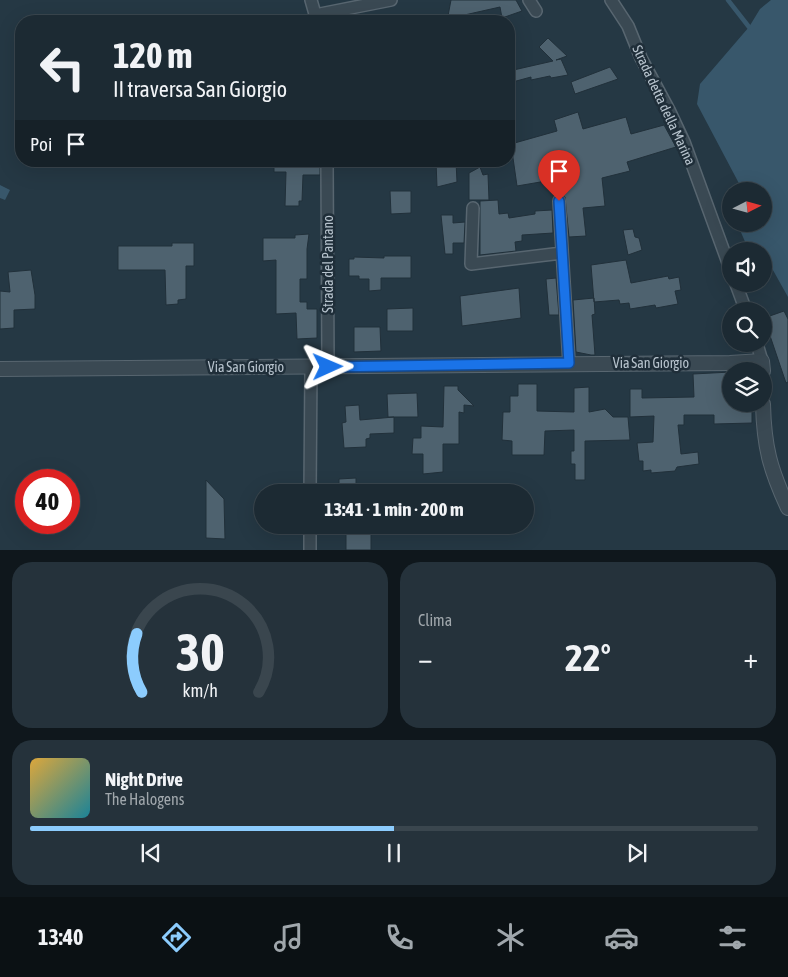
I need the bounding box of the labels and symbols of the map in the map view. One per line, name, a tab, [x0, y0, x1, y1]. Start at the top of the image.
street label: Strada detta della Marina	[629, 43, 699, 167]
pin	[538, 150, 580, 201]
north arrow	[722, 182, 772, 232]
street label: Strada del Pantano	[320, 215, 336, 313]
position arrow	[301, 340, 353, 392]
street label: Via San Giorgio	[613, 355, 689, 371]
street label: Via San Giorgio	[208, 359, 284, 375]
speed limit sign: 40	[15, 469, 80, 534]

